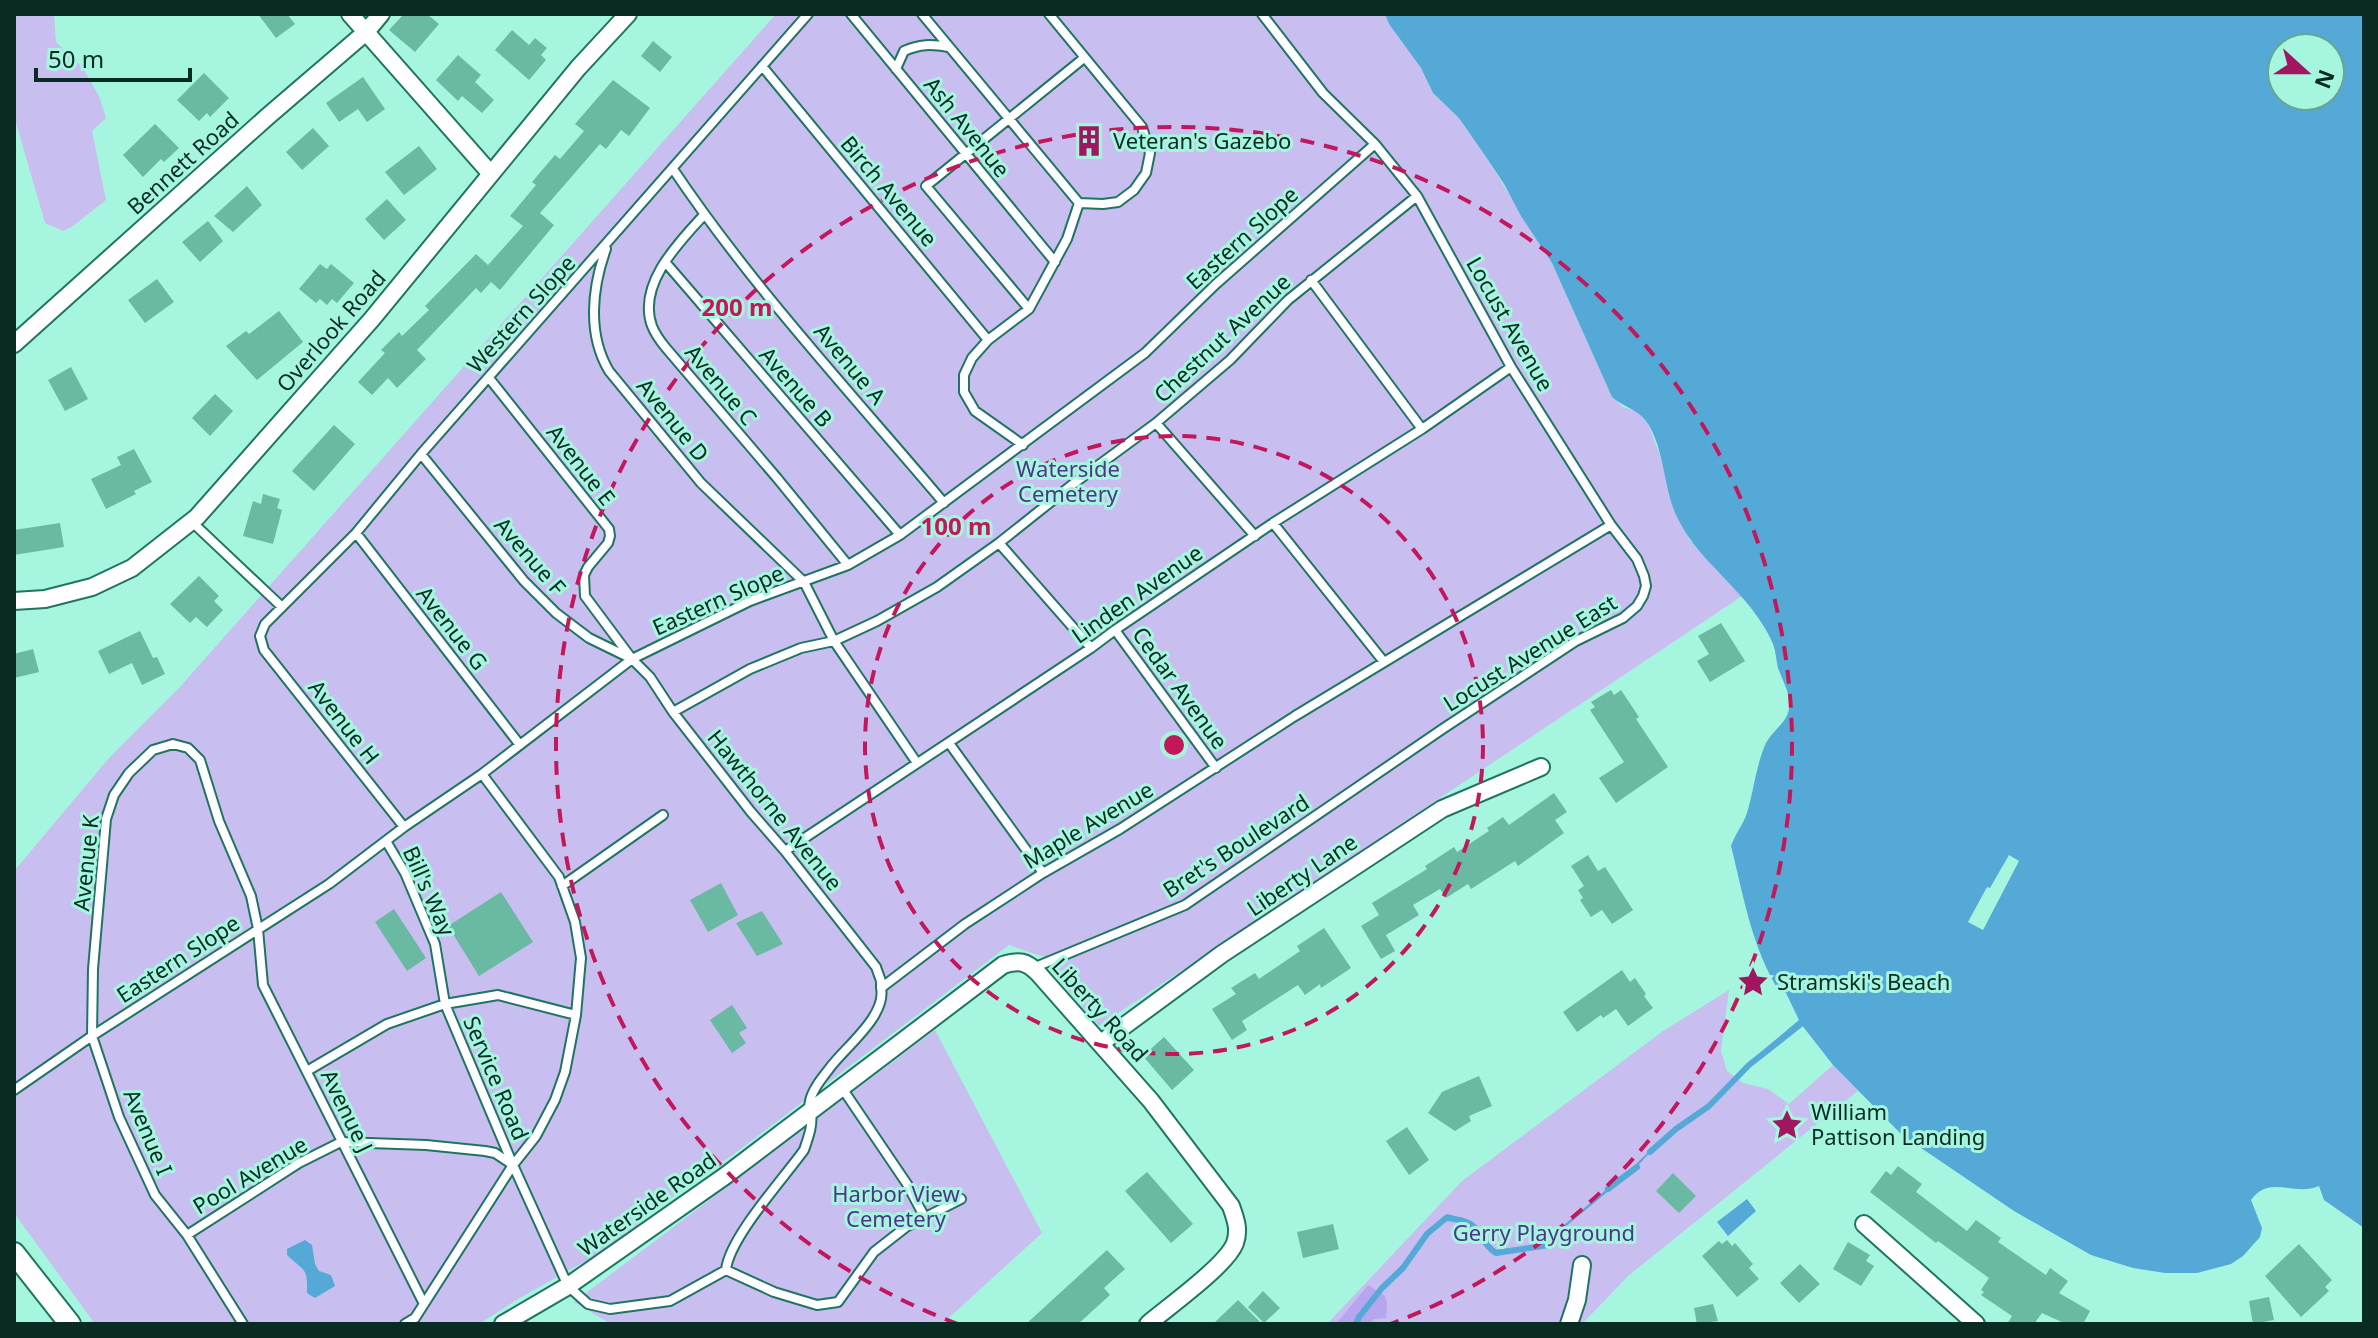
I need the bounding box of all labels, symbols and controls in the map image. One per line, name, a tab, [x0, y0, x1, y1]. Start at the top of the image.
scale bar	[36, 32, 190, 82]
north arrow	[2266, 32, 2346, 112]
text: 50 m	[48, 42, 104, 75]
text: N	[2308, 66, 2343, 93]
street label: Ash Avenue	[918, 70, 1018, 183]
street label: Bennett Road	[120, 104, 245, 221]
building icon: Veteran's Gazebo	[1072, 124, 1106, 158]
place label: Veteran's Gazebo	[1113, 125, 1291, 155]
street label: Birch Avenue	[835, 129, 945, 252]
street label: Eastern Slope	[1179, 179, 1304, 296]
street label: Western Slope	[459, 248, 581, 379]
street label: Locust Avenue	[1460, 251, 1561, 396]
street label: Overlook Road	[269, 263, 392, 398]
street label: Chestnut Avenue	[1147, 266, 1296, 408]
text: 200 m	[702, 290, 772, 323]
street label: Avenue A	[808, 317, 894, 411]
street label: Avenue C	[679, 338, 764, 431]
street label: Avenue B	[754, 340, 840, 433]
street label: Avenue D	[631, 371, 717, 467]
street label: Avenue E	[541, 418, 623, 511]
park label: Waterside Cemetery	[1016, 453, 1120, 508]
text: 100 m	[921, 509, 991, 542]
street label: Avenue F	[488, 510, 573, 601]
street label: Linden Avenue	[1065, 537, 1208, 649]
street label: Eastern Slope	[647, 557, 788, 641]
street label: Avenue G	[410, 579, 495, 676]
street label: Locust Avenue East	[1437, 587, 1622, 718]
street label: Cedar Avenue	[1126, 620, 1235, 755]
street label: Avenue H	[302, 673, 387, 770]
street label: Hawthorne Avenue	[702, 723, 850, 896]
centre of rings	[1160, 731, 1188, 759]
street label: Maple Avenue	[1017, 773, 1158, 875]
street label: Bret's Boulevard	[1156, 787, 1314, 904]
street label: Avenue K	[65, 813, 105, 912]
street label: Liberty Lane	[1240, 826, 1362, 922]
street label: Bill's Way	[397, 841, 463, 941]
street label: Eastern Slope	[110, 907, 245, 1009]
street label: Liberty Road	[1046, 951, 1155, 1068]
place icon: Stramski's Beach	[1736, 965, 1770, 999]
place label: Stramski's Beach	[1777, 966, 1950, 996]
street label: Service Road	[457, 1011, 537, 1144]
street label: Avenue J	[315, 1064, 381, 1157]
street label: Avenue I	[117, 1084, 180, 1179]
place label: William Pattison Landing	[1811, 1096, 1985, 1151]
place icon: William Pattison Landing	[1770, 1108, 1804, 1142]
street label: Pool Avenue	[187, 1128, 312, 1220]
street label: Waterside Road	[571, 1144, 722, 1262]
park label: Harbor View Cemetery	[832, 1178, 960, 1233]
park label: Gerry Playground	[1453, 1217, 1635, 1247]

